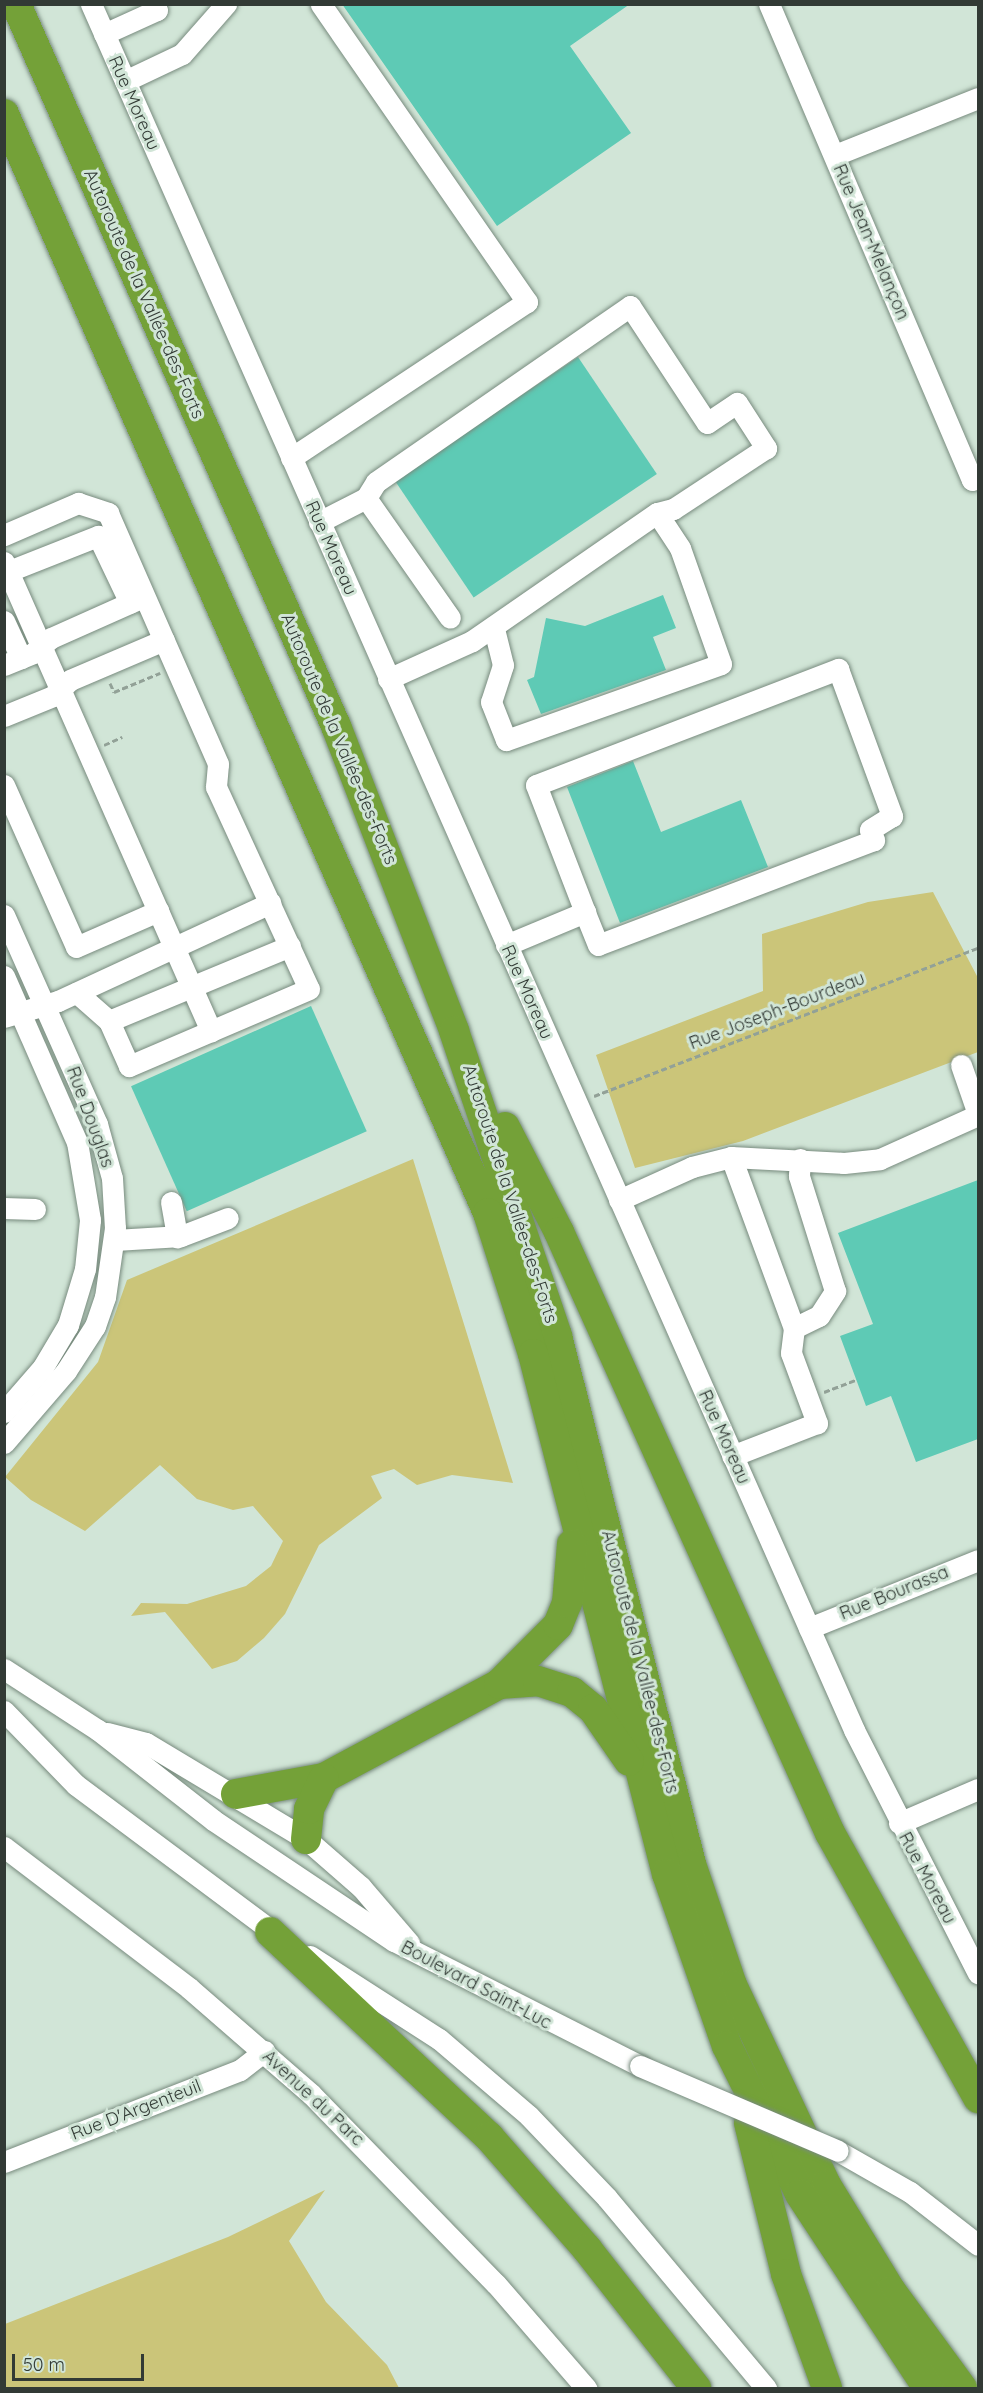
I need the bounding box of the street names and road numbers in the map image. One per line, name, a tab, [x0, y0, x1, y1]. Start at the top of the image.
street label: Rue Moreau	[104, 53, 164, 153]
street label: Rue Jean-Melançon	[828, 161, 914, 323]
street label: Autoroute de la Vallée-des-Forts	[79, 166, 209, 422]
street label: Rue Moreau	[301, 498, 361, 598]
street label: Autoroute de la Vallée-des-Forts	[276, 610, 402, 868]
street label: Rue Moreau	[497, 942, 557, 1042]
street label: Rue Joseph-Bourdeau	[686, 967, 868, 1055]
street label: Autoroute de la Vallée-des-Forts	[458, 1062, 562, 1326]
street label: Rue Douglas	[62, 1064, 118, 1170]
street label: Rue Moreau	[694, 1387, 754, 1487]
street label: Autoroute de la Vallée-des-Forts	[597, 1528, 683, 1796]
street label: Rue Bourassa	[836, 1561, 952, 1625]
street label: Rue Moreau	[894, 1828, 960, 1928]
street label: Boulevard Saint-Luc	[397, 1936, 555, 2034]
street label: Avenue du Parc	[258, 2046, 368, 2150]
street label: Rue D'Argenteuil	[68, 2075, 204, 2145]

